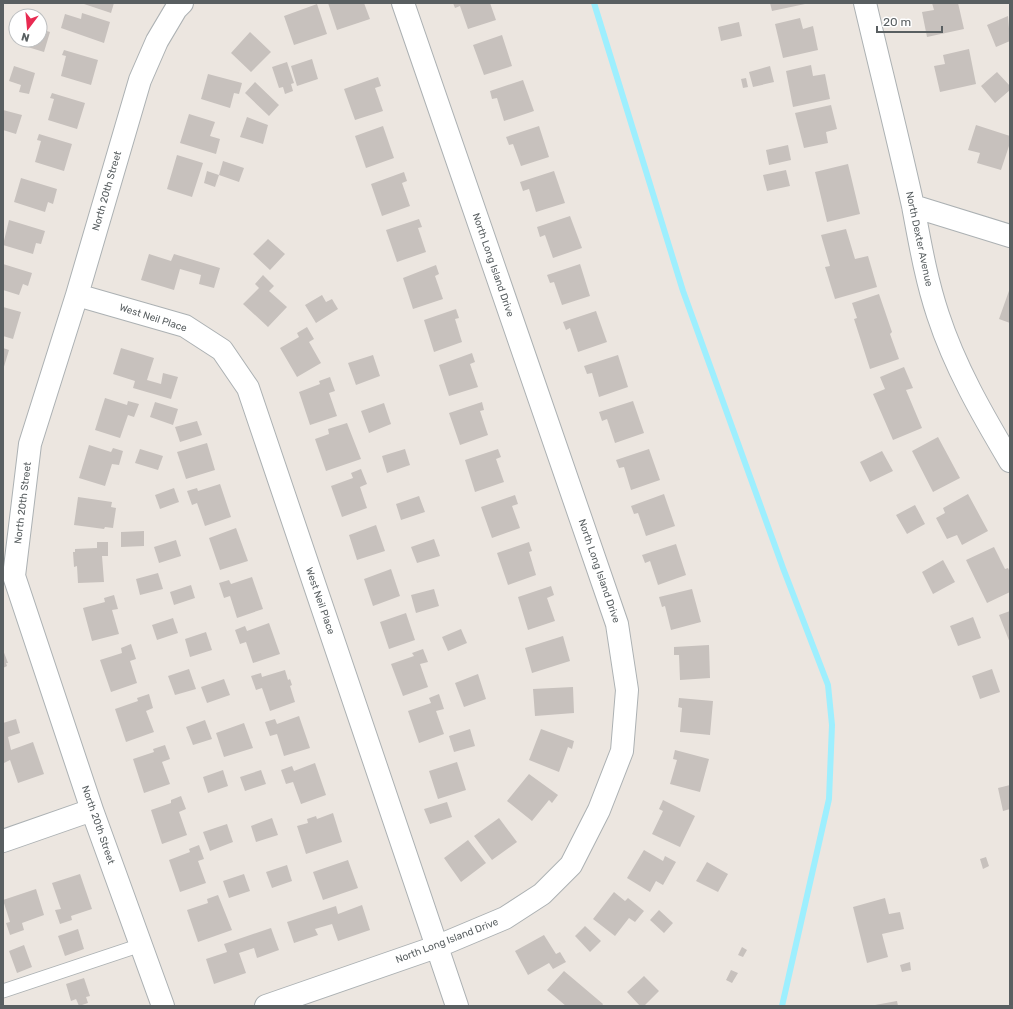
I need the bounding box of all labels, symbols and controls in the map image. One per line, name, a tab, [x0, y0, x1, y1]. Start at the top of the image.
north arrow	[8, 8, 48, 48]
scale bar	[877, 8, 942, 34]
text: 20 m	[883, 15, 911, 29]
text: N	[20, 30, 31, 44]
street label: North 20th Street	[90, 150, 124, 232]
street label: North Dexter Avenue	[903, 190, 935, 288]
street label: North Long Island Drive	[470, 212, 517, 319]
street label: West Neil Place	[118, 301, 189, 335]
street label: North 20th Street	[12, 461, 34, 545]
street label: North Long Island Drive	[576, 518, 623, 625]
street label: West Neil Place	[303, 566, 337, 637]
street label: North 20th Street	[79, 784, 117, 866]
street label: North Long Island Drive	[394, 916, 500, 966]

